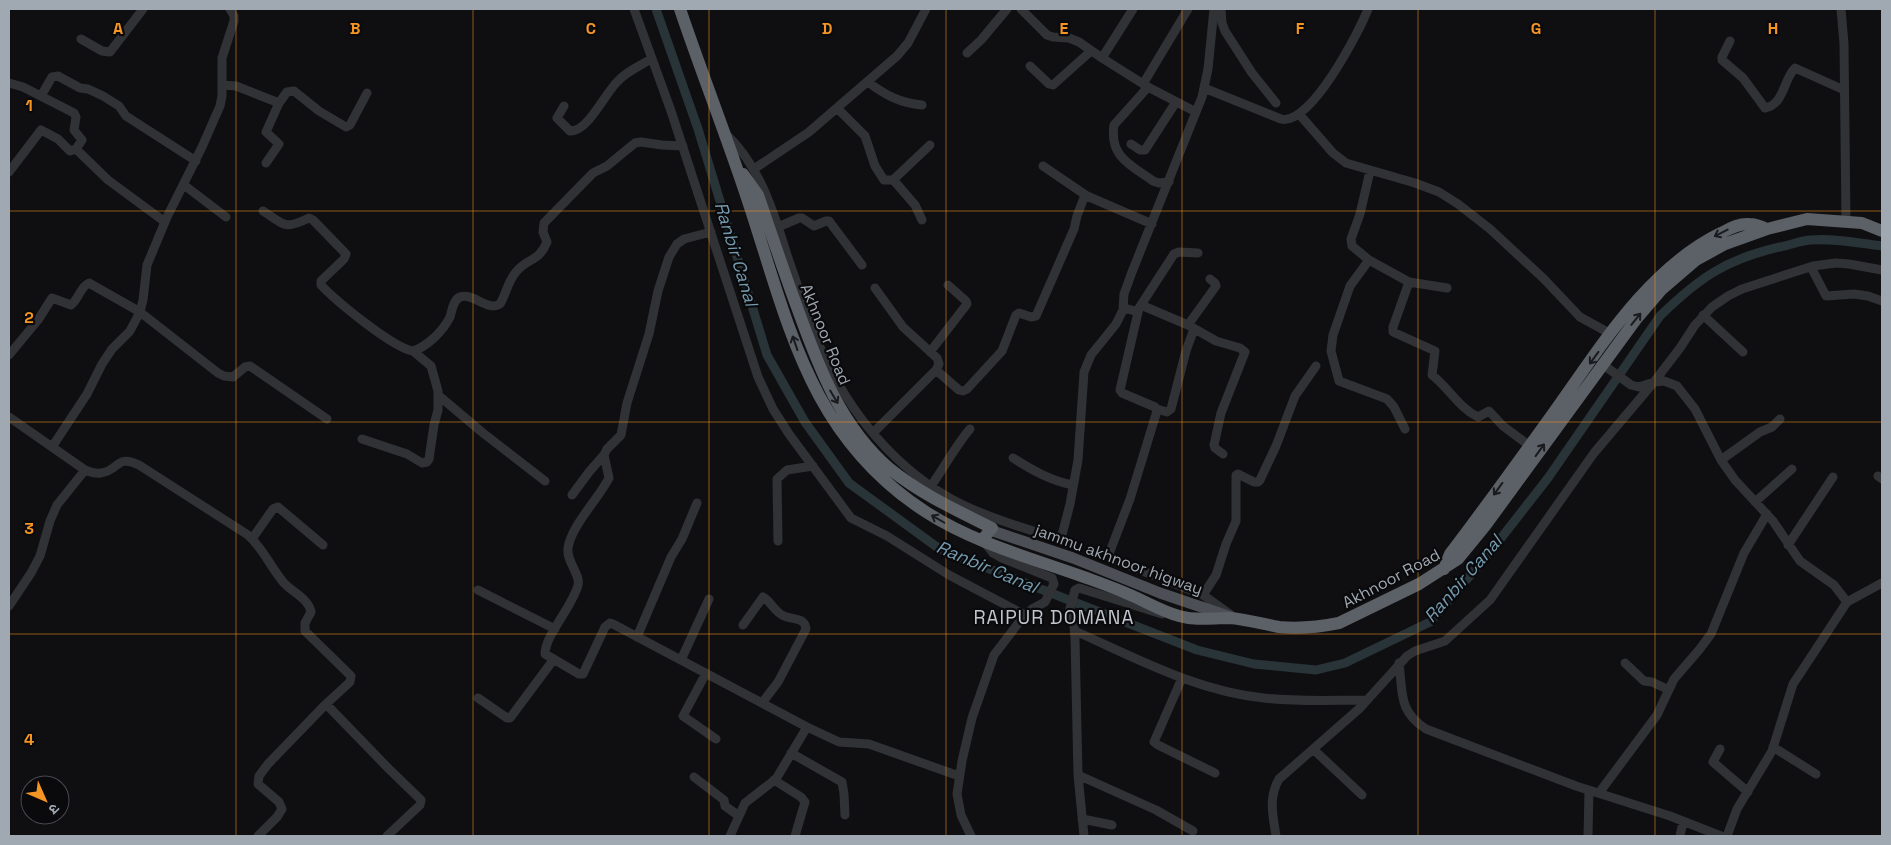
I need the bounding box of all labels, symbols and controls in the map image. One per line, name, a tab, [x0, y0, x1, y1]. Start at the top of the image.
text: A	[113, 18, 123, 39]
text: B	[350, 18, 360, 39]
text: C	[586, 18, 596, 39]
text: D	[822, 18, 832, 39]
text: E	[1060, 18, 1069, 39]
text: F	[1296, 18, 1305, 39]
text: G	[1531, 18, 1541, 39]
text: H	[1768, 18, 1778, 39]
text: 1	[25, 95, 33, 116]
water label: Ranbir Canal	[710, 199, 764, 311]
one-way arrow	[1714, 229, 1729, 238]
street label: Akhnoor Road	[796, 280, 855, 388]
text: 2	[24, 307, 34, 328]
one-way arrow	[1630, 313, 1641, 326]
one-way arrow	[790, 336, 799, 351]
one-way arrow	[1589, 350, 1599, 364]
one-way arrow	[829, 390, 839, 404]
one-way arrow	[1535, 443, 1545, 457]
one-way arrow	[1493, 482, 1504, 495]
one-way arrow	[932, 514, 946, 524]
text: 3	[24, 518, 34, 539]
street label: jammu akhnoor higway	[1031, 519, 1206, 600]
water label: Ranbir Canal	[1419, 528, 1508, 627]
water label: Ranbir Canal	[933, 535, 1044, 599]
street label: Akhnoor Road	[1339, 544, 1444, 613]
district label: RAIPUR DOMANA	[974, 605, 1134, 630]
text: 4	[24, 729, 34, 750]
north arrow	[20, 775, 70, 825]
text: उ	[44, 800, 63, 819]

